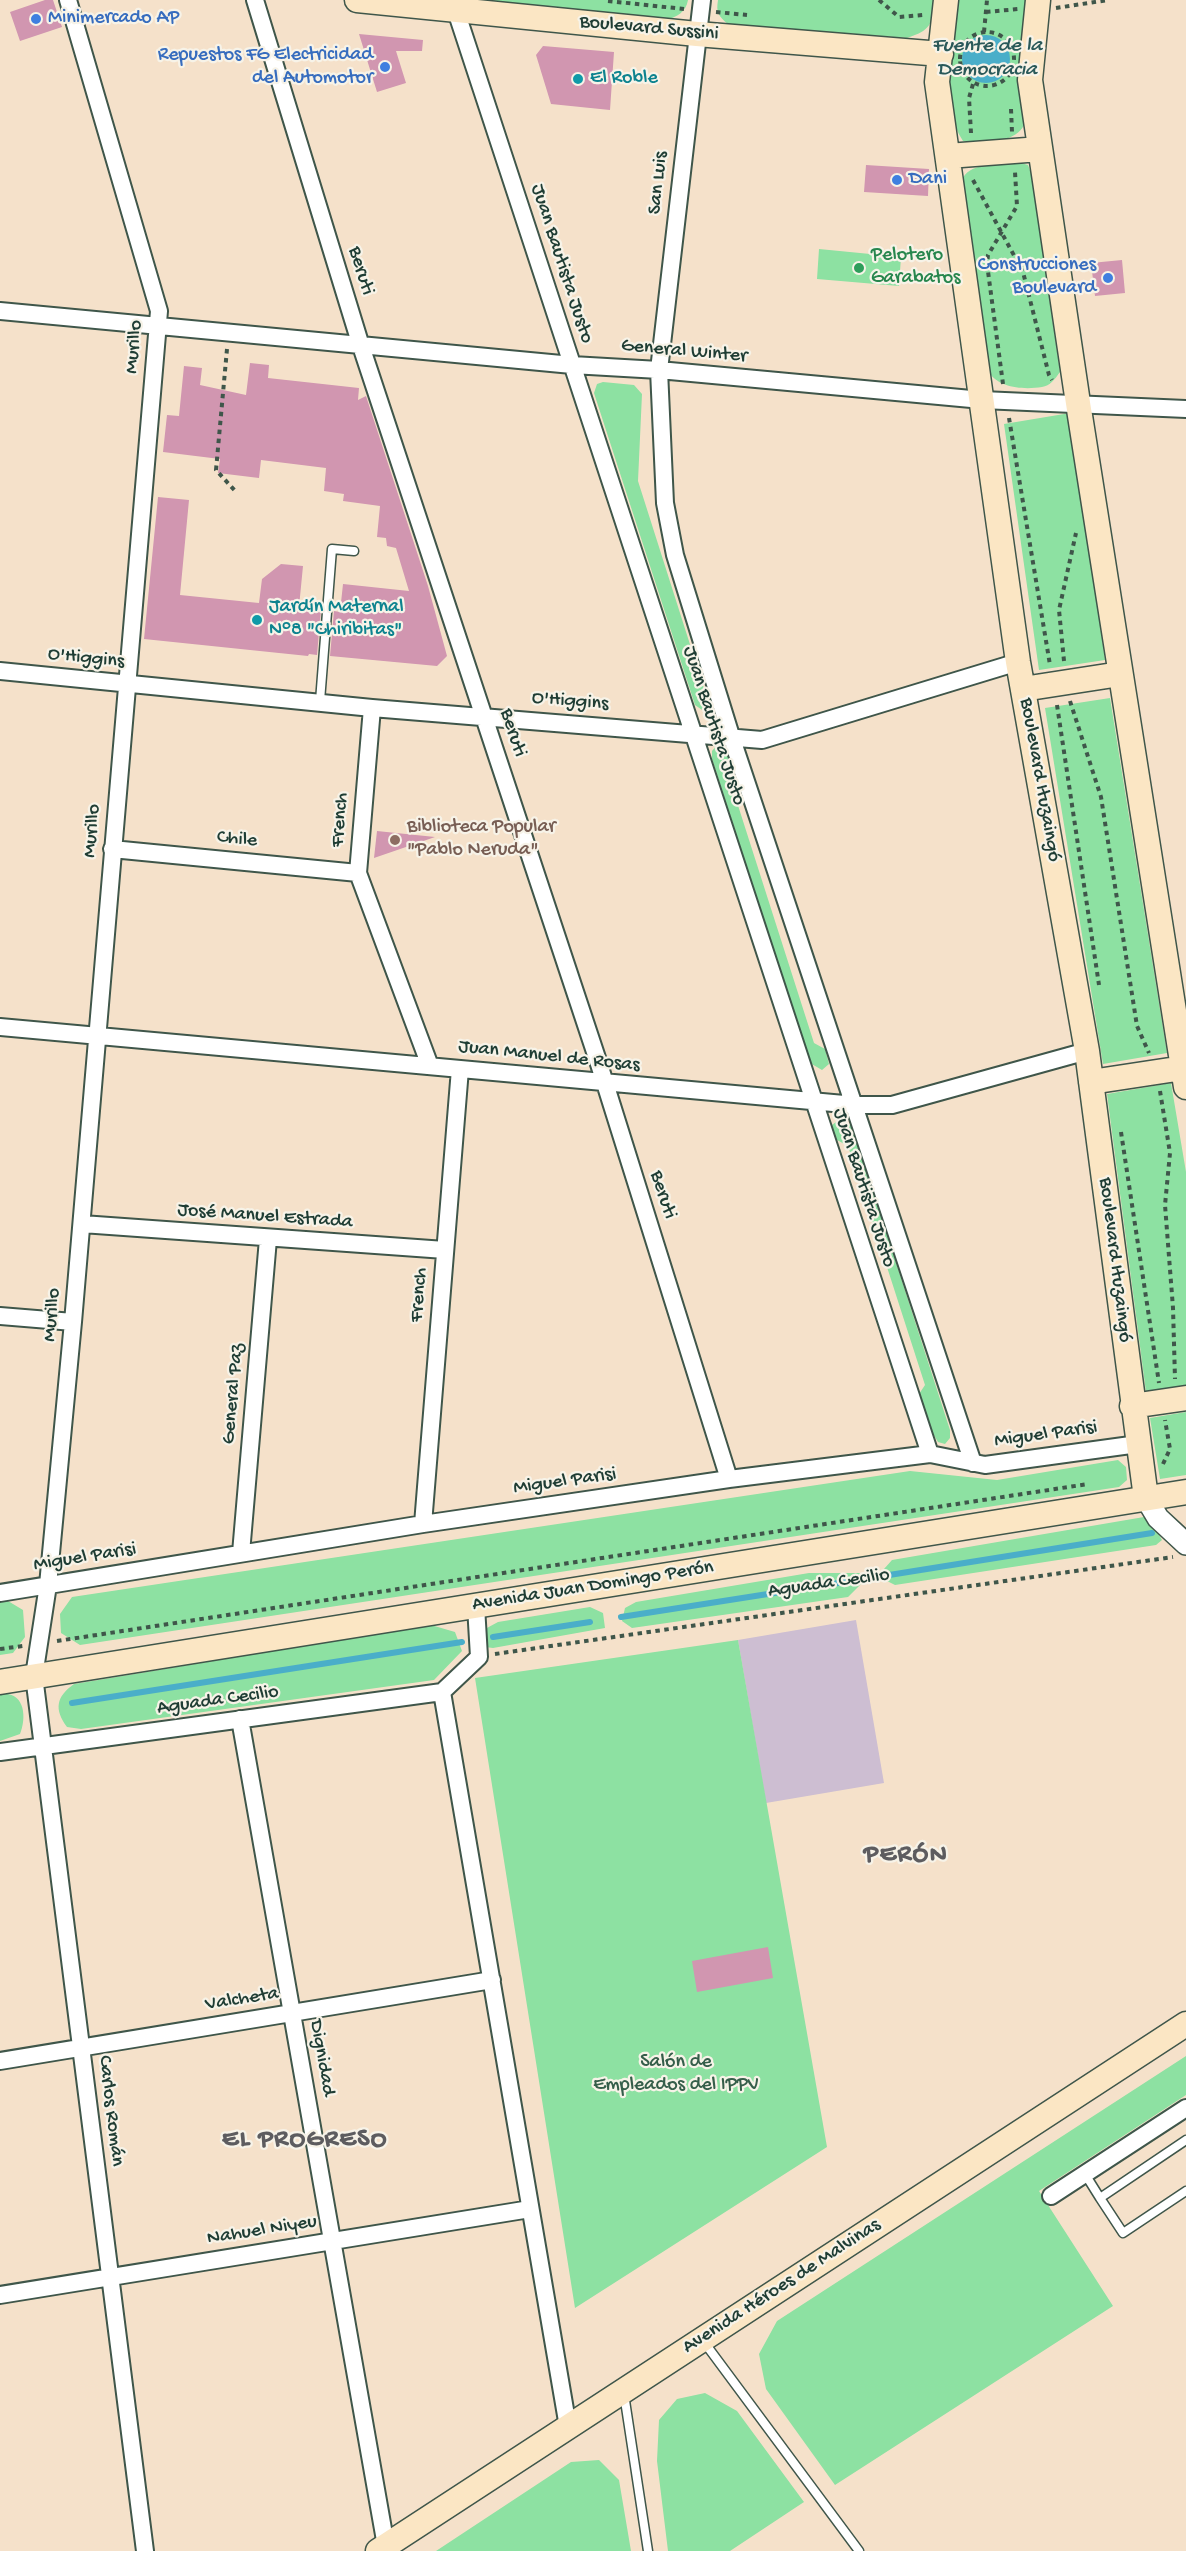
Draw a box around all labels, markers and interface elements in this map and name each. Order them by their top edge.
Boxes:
place label: Minimercado AP [48,7,179,31]
street label: Boulevard Sussini [578,11,720,47]
marker: Minimercado AP [29,12,43,26]
water label: Fuente de la Democracia [932,34,1042,84]
place label: Repuestos FG Electricidad del Automotor [158,44,373,91]
marker: Repuestos FG Electricidad del Automotor [378,60,392,74]
place label: El Roble [590,67,658,91]
marker: El Roble [571,72,585,86]
street label: San Luis [644,150,674,216]
place label: Dani [909,168,947,192]
marker: Dani [890,173,904,187]
street label: Juan Bautista Justo [524,181,598,347]
street label: Beruti [341,244,379,298]
place label: Pelotero Garabatos [871,244,960,291]
place label: Construcciones Boulevard [978,254,1096,301]
marker: Pelotero Garabatos [852,261,866,275]
marker: Construcciones Boulevard [1101,271,1115,285]
street label: Murillo [121,319,149,375]
street label: General Winter [620,335,748,369]
place label: Jardín Maternal N°8 "Chiribitas" [269,596,404,643]
marker: Jardín Maternal N°8 "Chiribitas" [250,613,264,627]
street label: O'Higgins [47,643,125,675]
street label: Juan Bautista Justo [676,643,750,809]
street label: O'Higgins [531,687,609,717]
street label: Boulevard Ituzaingó [1013,696,1065,864]
street label: Beruti [493,706,531,760]
street label: French [327,792,355,848]
street label: Murillo [79,803,107,859]
place label: Biblioteca Popular "Pablo Neruda" [407,816,556,863]
street label: Chile [216,826,258,854]
marker: Biblioteca Popular "Pablo Neruda" [388,833,402,847]
street label: Juan Manuel de Rosas [457,1036,641,1078]
street label: Juan Bautista Justo [826,1105,900,1271]
street label: Beruti [643,1168,681,1222]
street label: Boulevard Ituzaingó [1092,1176,1136,1344]
street label: José Manuel Estrada [177,1199,353,1235]
street label: French [406,1267,434,1323]
street label: Murillo [39,1287,67,1343]
street label: General Paz [218,1343,250,1445]
street label: Miguel Parisi [993,1416,1099,1454]
street label: Miguel Parisi [512,1463,618,1501]
street label: Miguel Parisi [32,1538,138,1578]
street label: Avenida Juan Domingo Perón [471,1556,715,1618]
street label: Aguada Cecilio [767,1564,891,1604]
street label: Aguada Cecilio [156,1681,280,1721]
district label: PERÓN [864,1840,948,1872]
street label: Valcheta [204,1982,280,2018]
street label: Dignidad [302,2018,340,2098]
park label: Salón de Empleados del IPPV [593,2051,759,2098]
street label: Carlos Román [91,2054,129,2168]
district label: EL PROGRESO [222,2125,388,2157]
street label: Nahuel Niyeu [205,2210,319,2252]
street label: Avenida Héroes de Malvinas [678,2214,886,2360]

